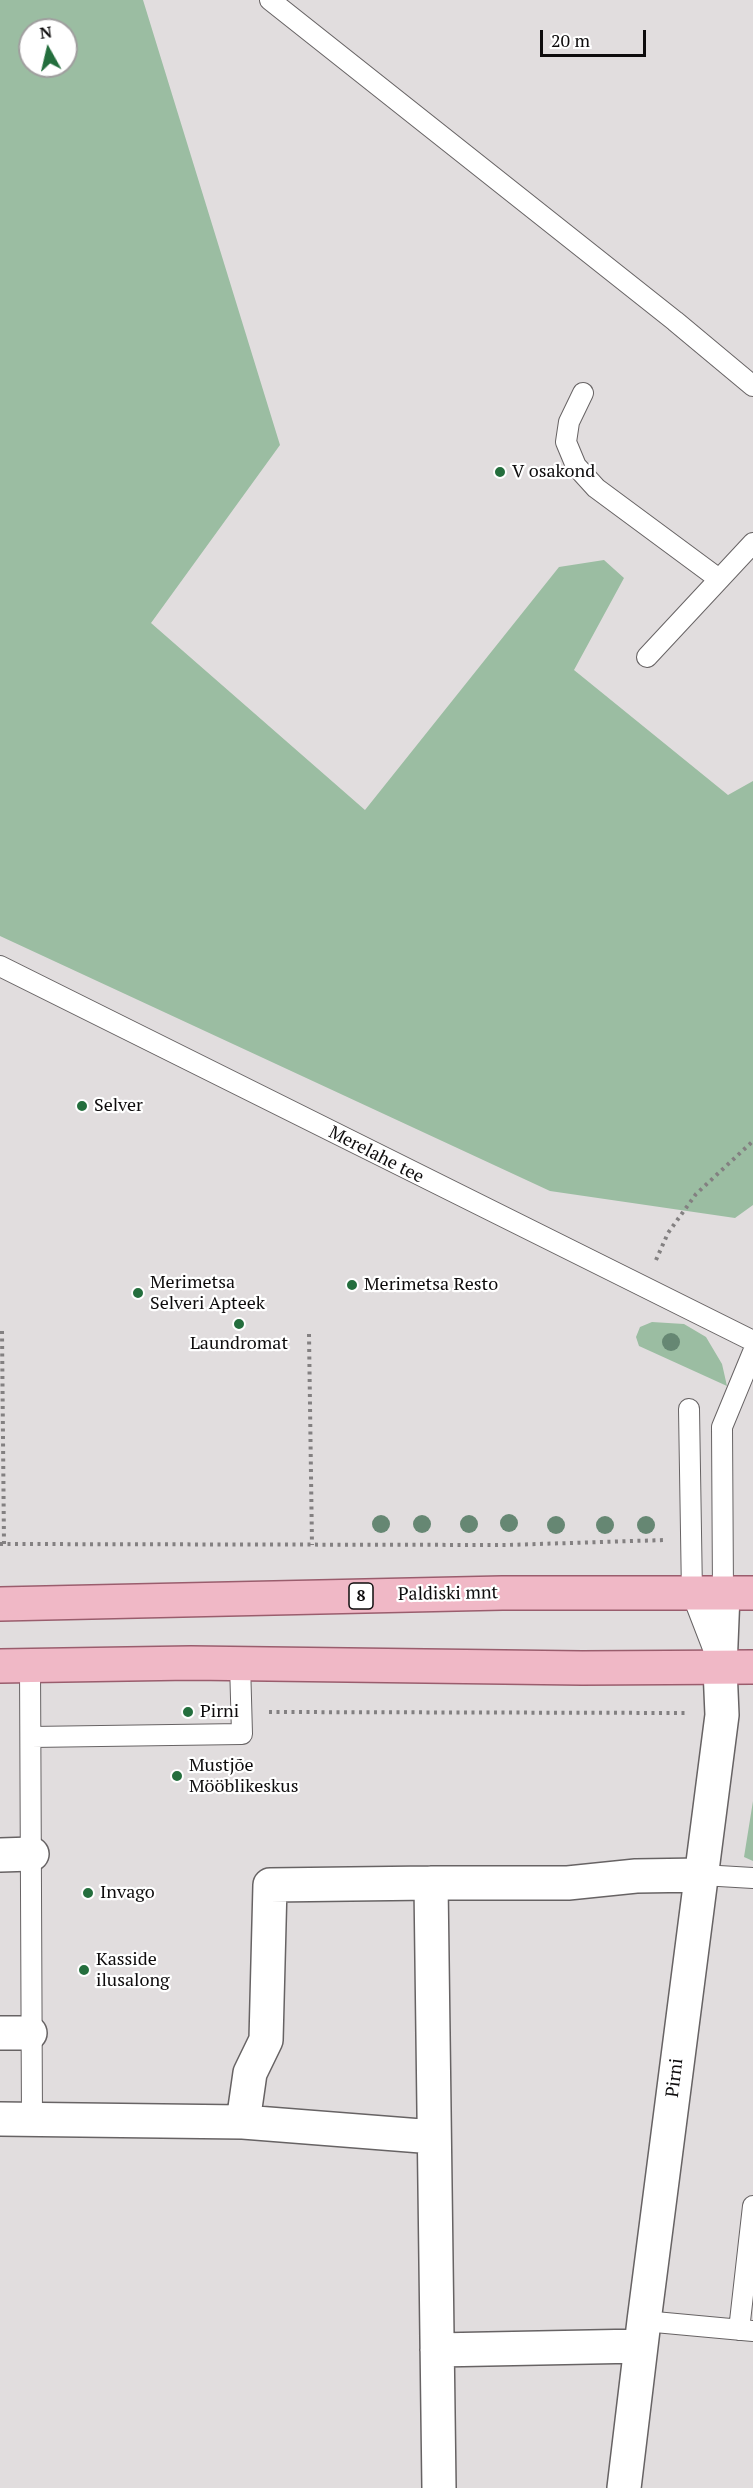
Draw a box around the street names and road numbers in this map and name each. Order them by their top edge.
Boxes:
street label: Merelahe tee [325,1122,427,1188]
street label: Paldiski mnt [398,1582,498,1606]
road number: 8 [349,1583,373,1609]
street label: Pirni [662,2057,688,2099]

